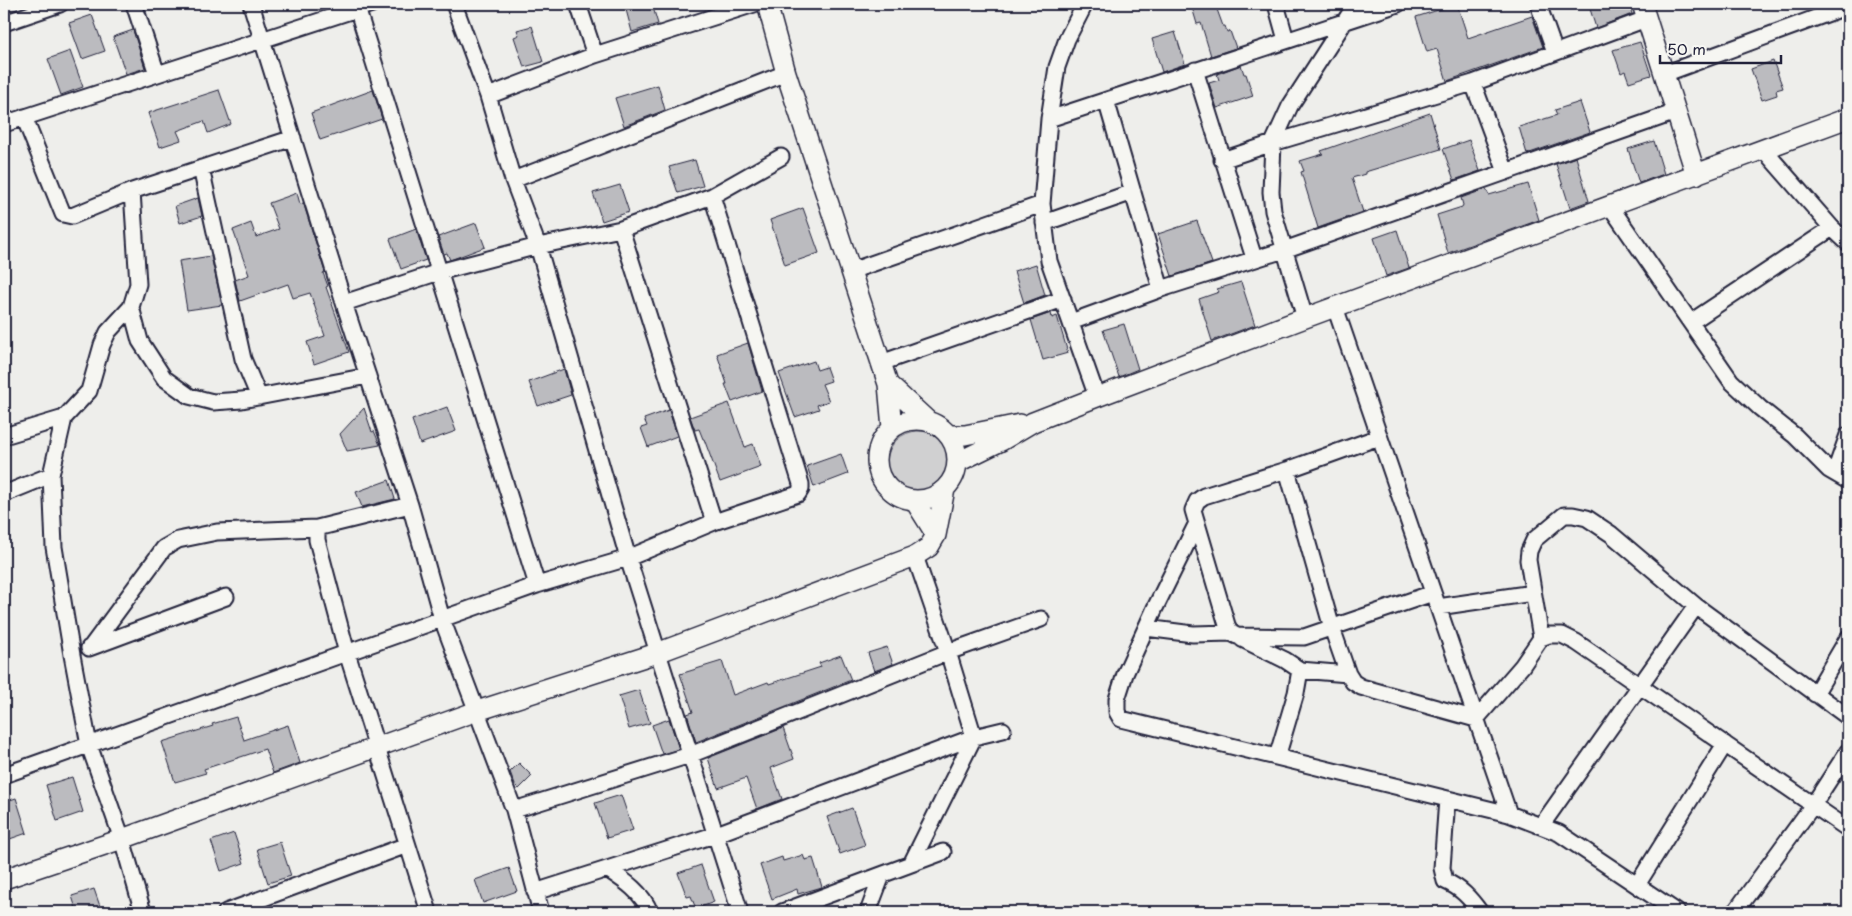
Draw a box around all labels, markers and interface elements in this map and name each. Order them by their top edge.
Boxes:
scale bar [1660,32,1781,64]
text: 50 m [1667,37,1706,60]

